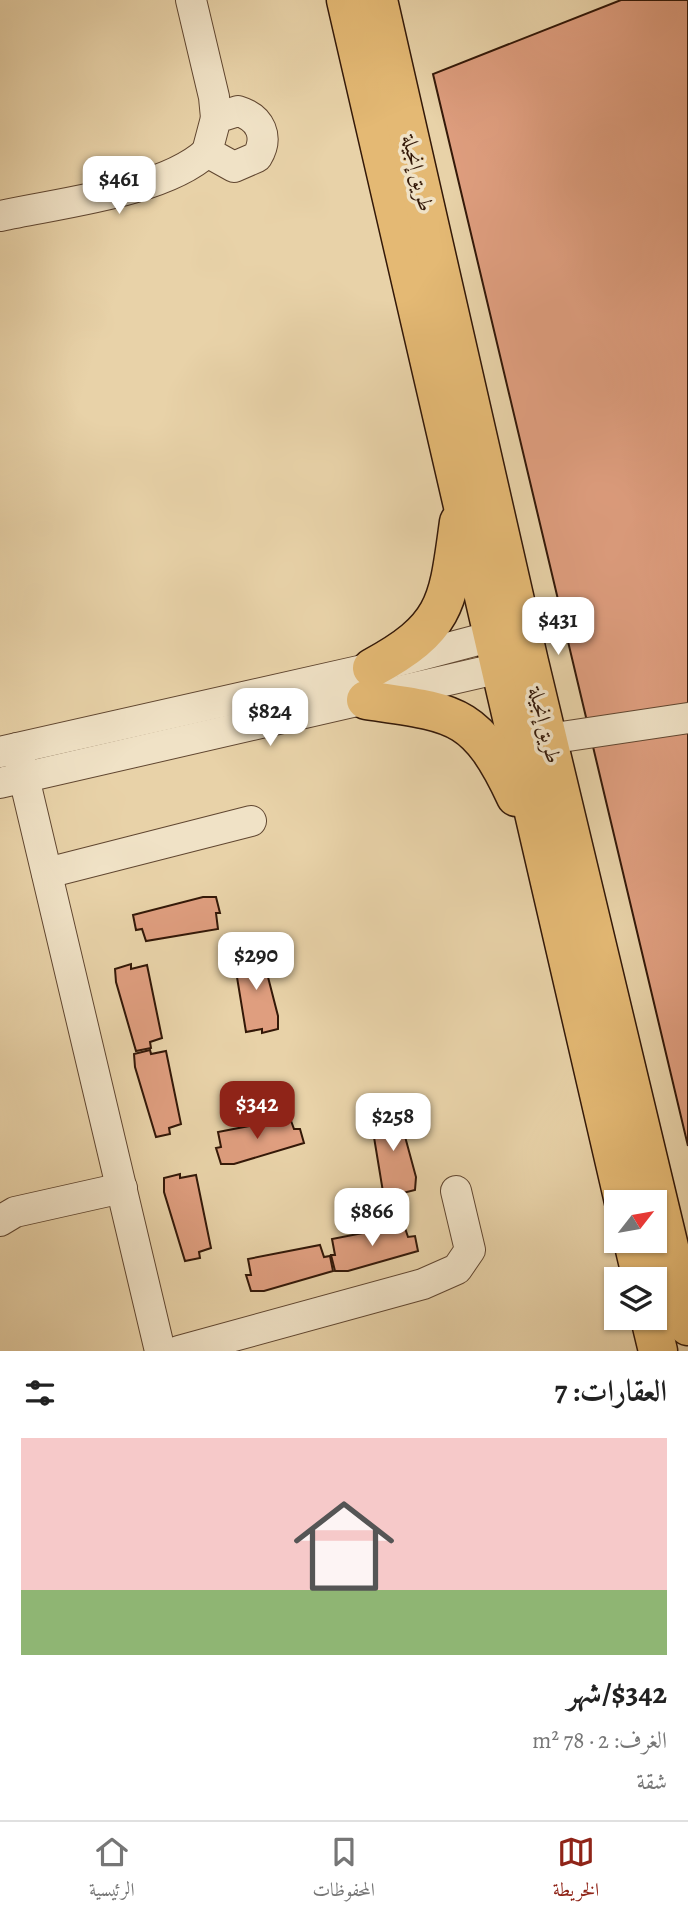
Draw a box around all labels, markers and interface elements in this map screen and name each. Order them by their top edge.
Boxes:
street label: طريق إنجيلة [395,131,440,214]
pin: $461 [78,156,160,216]
text: $461 [99,163,139,194]
pin: $431 [517,598,599,657]
text: $431 [538,604,578,635]
street label: طريق إنجيلة [522,683,568,766]
pin: $824 [229,688,311,748]
text: $824 [248,695,292,726]
pin: $290 [215,932,297,992]
text: $290 [234,939,278,970]
pin: $342 [216,1082,298,1141]
text: $342 [236,1088,278,1119]
pin: $258 [352,1094,434,1153]
text: $258 [372,1100,414,1131]
pin: $866 [331,1188,413,1248]
north arrow [604,1190,667,1253]
map controls [604,1190,667,1330]
text: $866 [350,1195,394,1226]
button: layers [604,1267,667,1330]
text: العقارات: 7 [555,1371,667,1411]
icon: filters [21,1374,59,1412]
icon: home [281,1483,407,1609]
text: $342/شهر [567,1673,667,1713]
text: الغرف: 2 · 78 m² [532,1725,667,1756]
text: شقة [637,1766,667,1797]
tab: الرئيسية [89,1833,135,1908]
tab: المحفوظات [312,1833,375,1908]
tab: الخريطة [553,1833,599,1908]

